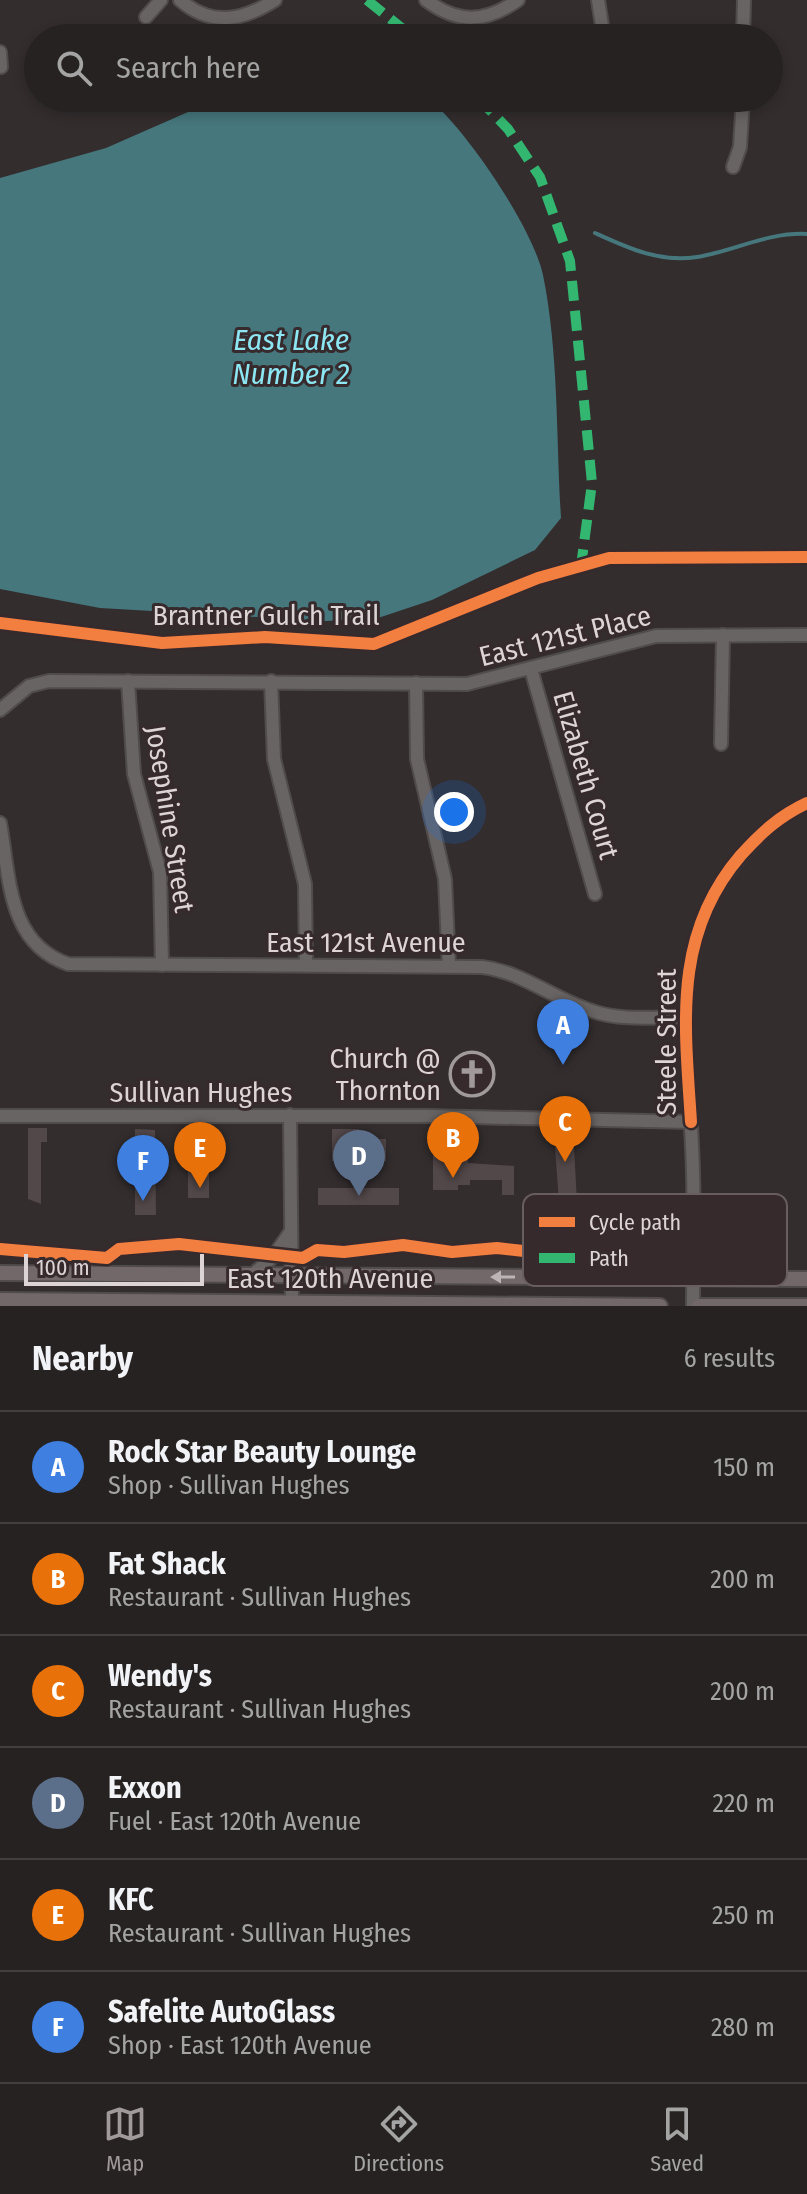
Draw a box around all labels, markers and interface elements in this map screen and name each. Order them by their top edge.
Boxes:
search box [24,24,783,112]
icon: search [52,46,96,90]
text: Search here [116,50,261,86]
water label: East Lake Number 2 [232,322,350,392]
street label: Brantner Gulch Trail [152,599,380,632]
street label: East 121st Place [476,599,654,673]
street label: Elizabeth Court [546,687,626,864]
street label: Josephine Street [139,723,201,916]
your location [434,792,474,832]
street label: East 121st Avenue [266,926,466,959]
street label: Steele Street [650,968,683,1115]
pin: A [537,999,589,1065]
place label: Church @ Thornton [329,1042,441,1107]
church icon: Church @ Thornton [448,1050,496,1098]
street label: Sullivan Hughes [110,1076,292,1109]
pin: C [539,1096,591,1162]
pin: B [427,1112,479,1178]
pin: E [174,1122,226,1188]
pin: D [333,1130,385,1196]
pin: F [117,1135,169,1201]
legend [523,1194,787,1286]
text: Cycle path [589,1209,681,1236]
text: Path [589,1245,629,1272]
scale bar [24,1250,204,1286]
text: 100 m [36,1254,90,1281]
street label: East 120th Avenue [227,1262,433,1295]
one-way arrow [490,1271,515,1284]
text: Nearby [32,1338,133,1379]
text: 6 results [684,1343,775,1374]
text: Rock Star Beauty Lounge [108,1434,416,1470]
text: A [51,1452,65,1483]
text: 150 m [713,1452,775,1483]
text: Shop · Sullivan Hughes [108,1470,350,1501]
text: Fat Shack [108,1546,226,1582]
text: B [51,1564,65,1595]
text: 200 m [710,1564,775,1595]
text: Restaurant · Sullivan Hughes [108,1582,411,1613]
text: Wendy's [108,1658,212,1694]
text: C [51,1676,65,1707]
text: 200 m [710,1676,775,1707]
text: Restaurant · Sullivan Hughes [108,1694,411,1725]
text: Exxon [108,1770,182,1806]
text: D [50,1788,66,1819]
text: 220 m [712,1788,775,1819]
text: Fuel · East 120th Avenue [108,1806,361,1837]
text: KFC [108,1882,154,1918]
text: E [52,1900,64,1931]
text: 250 m [712,1900,775,1931]
text: Restaurant · Sullivan Hughes [108,1918,411,1949]
text: Safelite AutoGlass [108,1994,335,2030]
text: F [52,2012,64,2043]
text: 280 m [711,2012,775,2043]
text: Shop · East 120th Avenue [108,2030,372,2061]
tab: Map [103,2102,147,2177]
tab: Directions [353,2102,444,2177]
tab: Saved [650,2102,704,2177]

